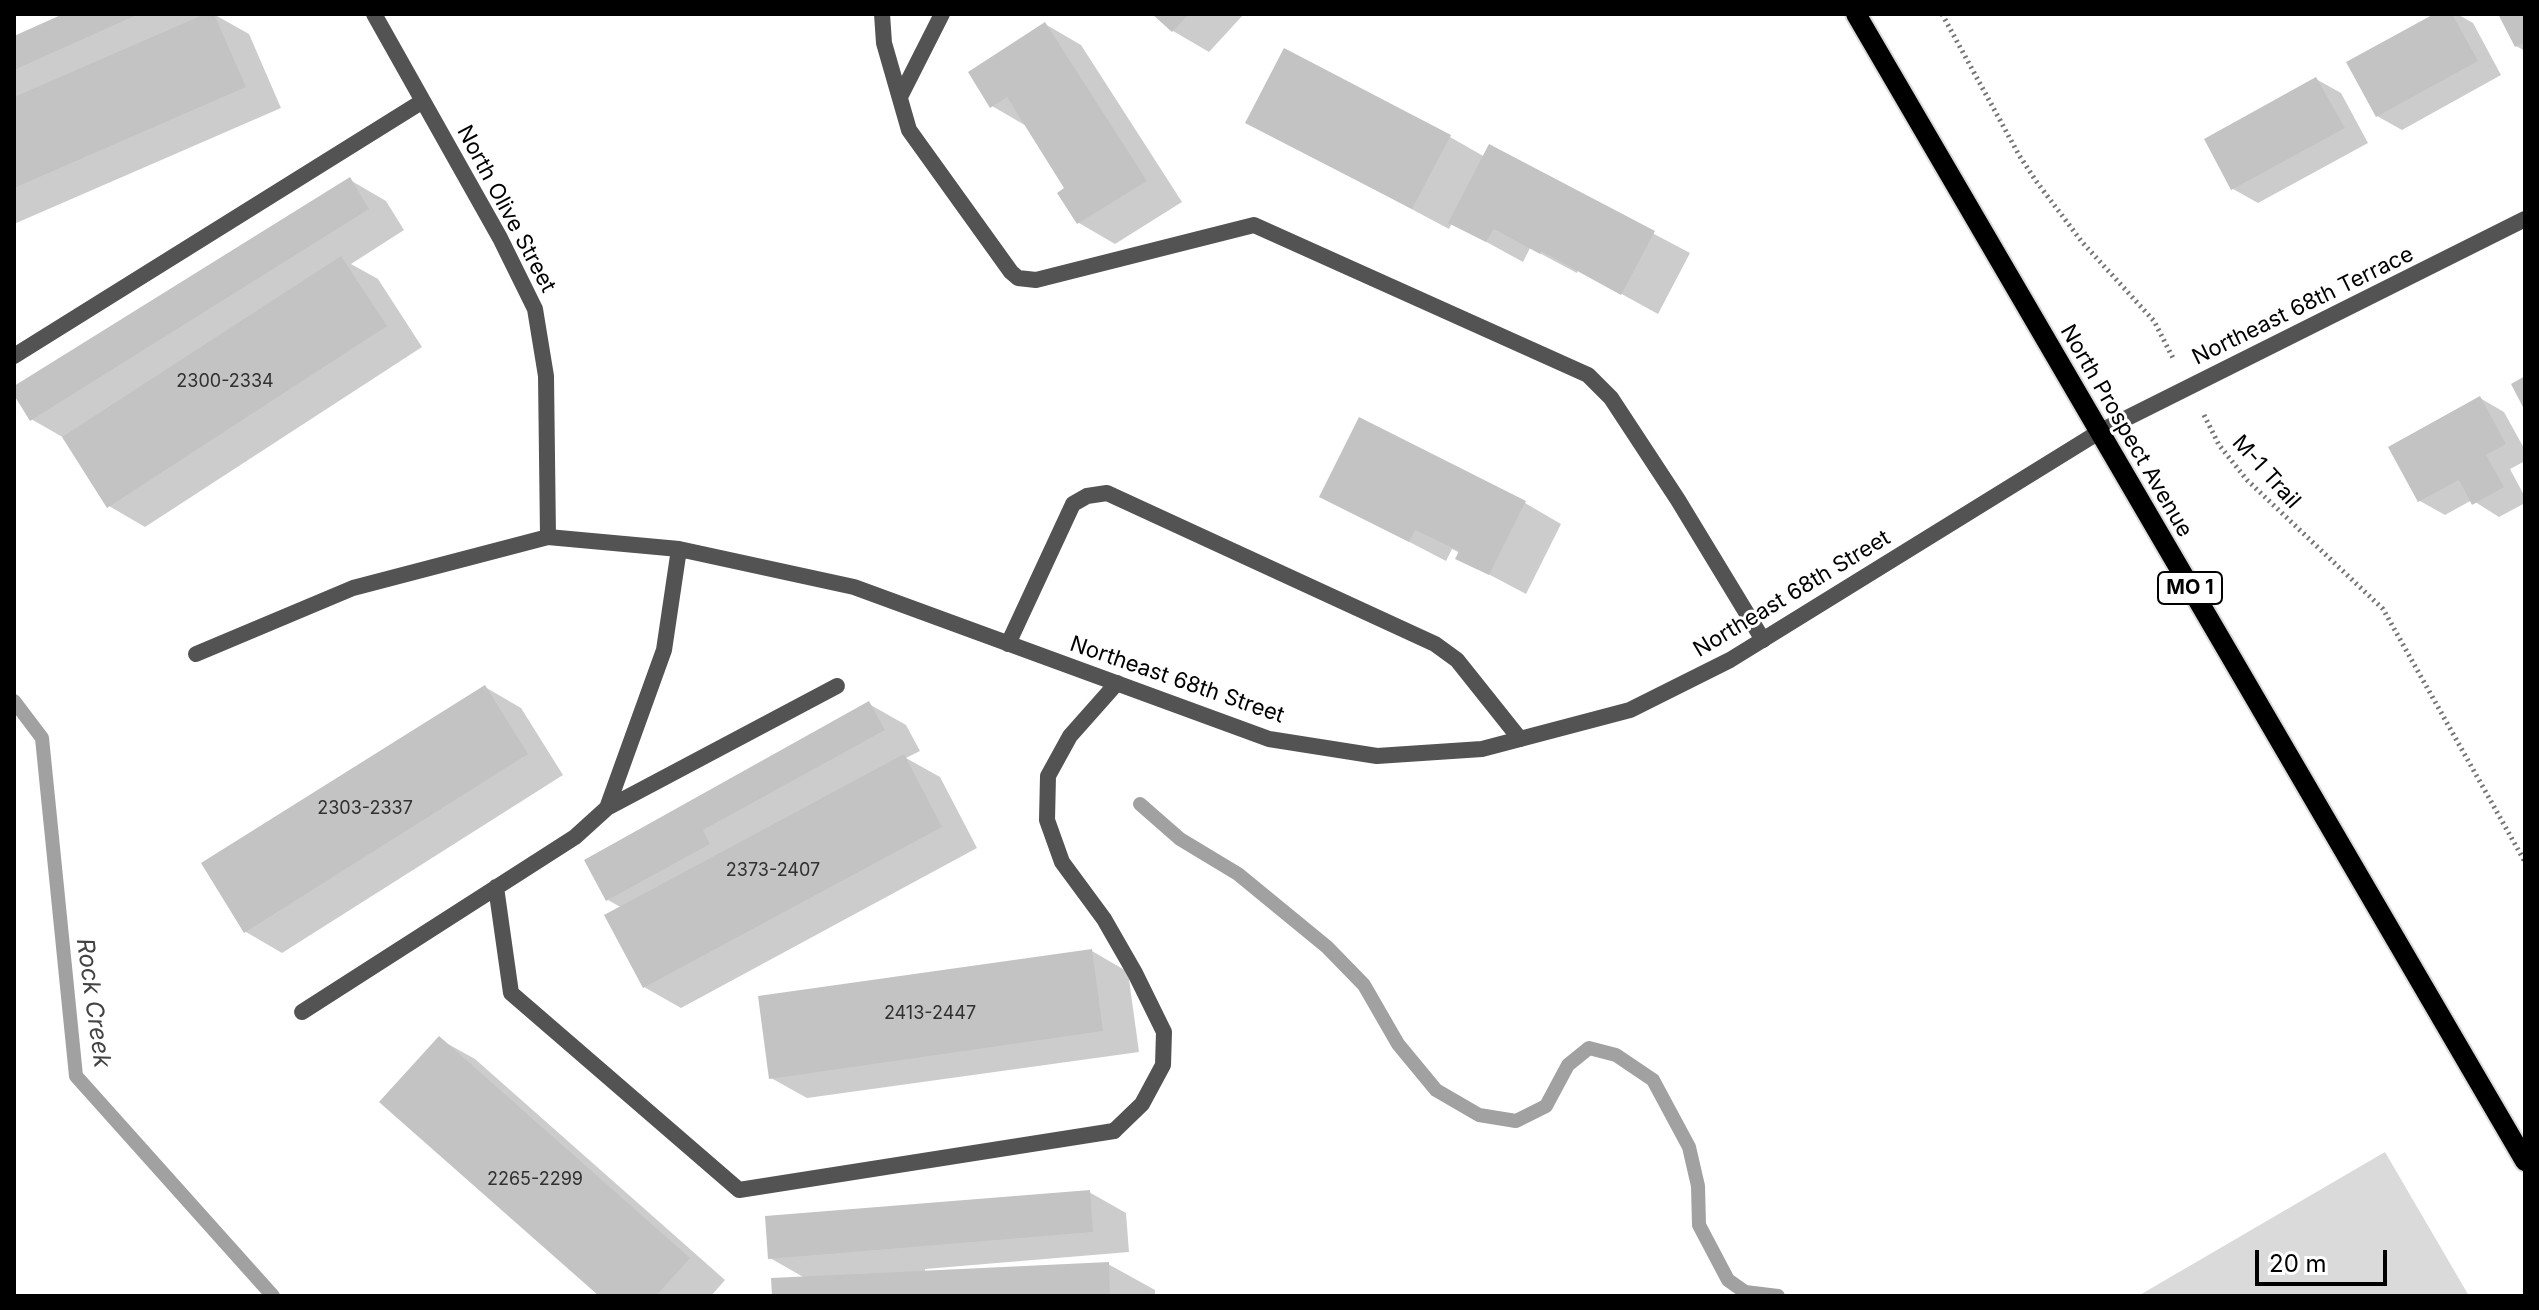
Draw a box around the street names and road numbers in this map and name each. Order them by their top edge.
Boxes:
street label: North Olive Street [451,121,561,297]
street label: Northeast 68th Terrace [2188,241,2418,371]
street label: North Prospect Avenue [2054,320,2198,542]
street label: M-1 Trail [2226,430,2306,514]
street label: Northeast 68th Street [1689,525,1895,663]
road number: MO 1 [2158,572,2222,604]
street label: Northeast 68th Street [1066,631,1288,729]

